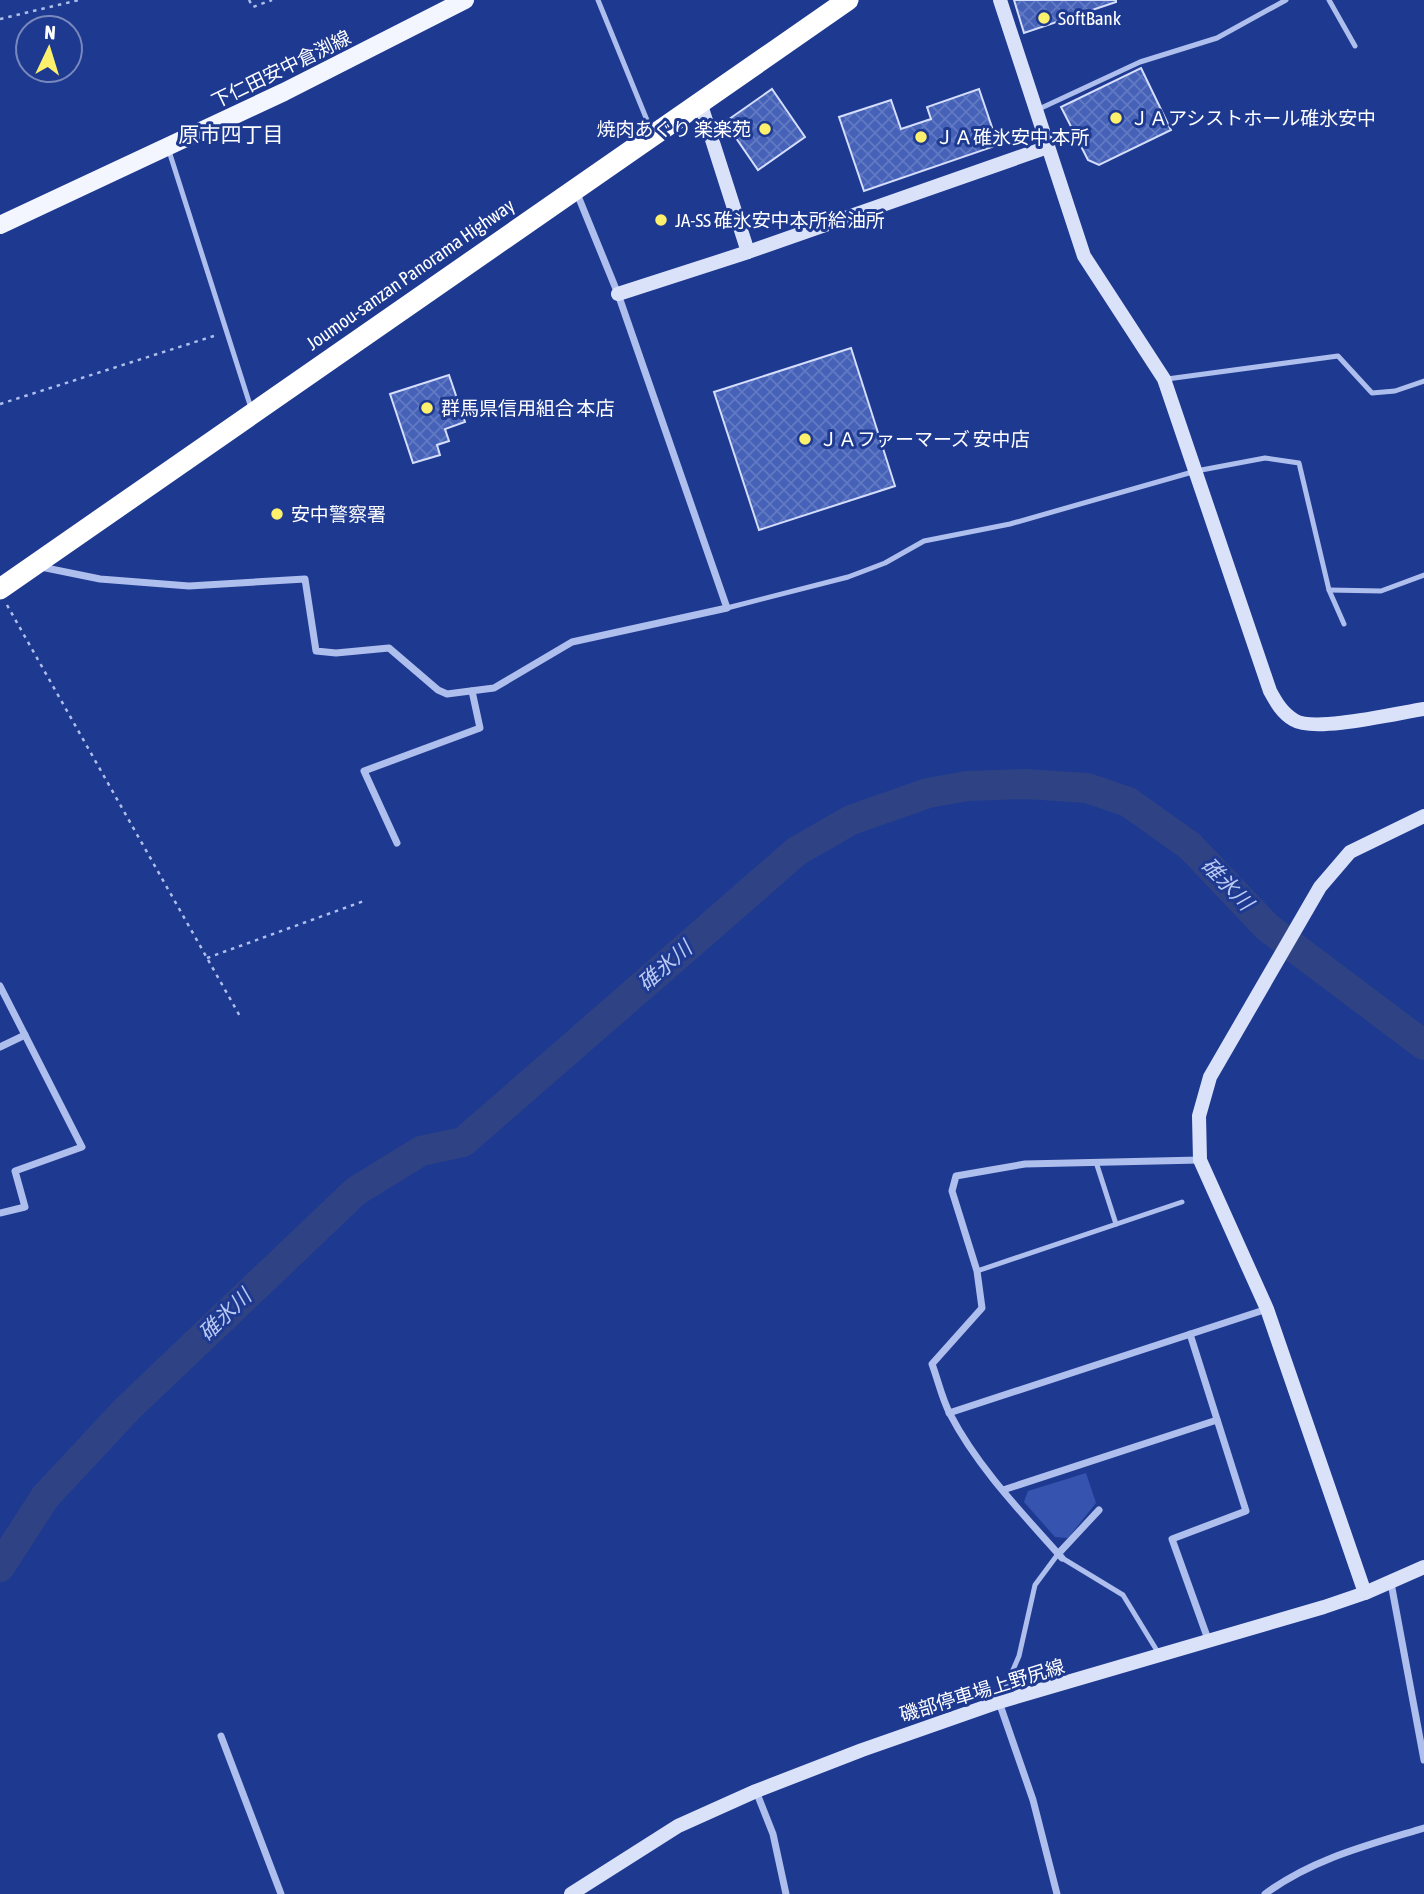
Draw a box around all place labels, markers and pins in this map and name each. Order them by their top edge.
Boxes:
place label: SoftBank [1058,7,1122,29]
marker: SoftBank [1036,10,1052,26]
place label: ＪＡアシストホール碓氷安中 [1130,107,1376,129]
marker: ＪＡアシストホール碓氷安中 [1108,110,1124,126]
place label: 焼肉あぐり 楽楽苑 [596,118,751,140]
marker: 焼肉あぐり 楽楽苑 [757,121,773,137]
place label: ＪＡ碓氷安中 本所 [935,126,1090,148]
marker: ＪＡ碓氷安中 本所 [913,129,929,145]
place label: JA-SS 碓氷安中本所給油所 [675,209,885,231]
marker: JA-SS 碓氷安中本所給油所 [653,212,669,228]
place label: 群馬県信用組合 本店 [441,397,615,419]
marker: 群馬県信用組合 本店 [419,400,435,416]
place label: ＪＡファーマーズ 安中店 [819,428,1030,450]
marker: ＪＡファーマーズ 安中店 [797,431,813,447]
place label: 安中警察署 [291,503,386,525]
marker: 安中警察署 [269,506,285,522]

